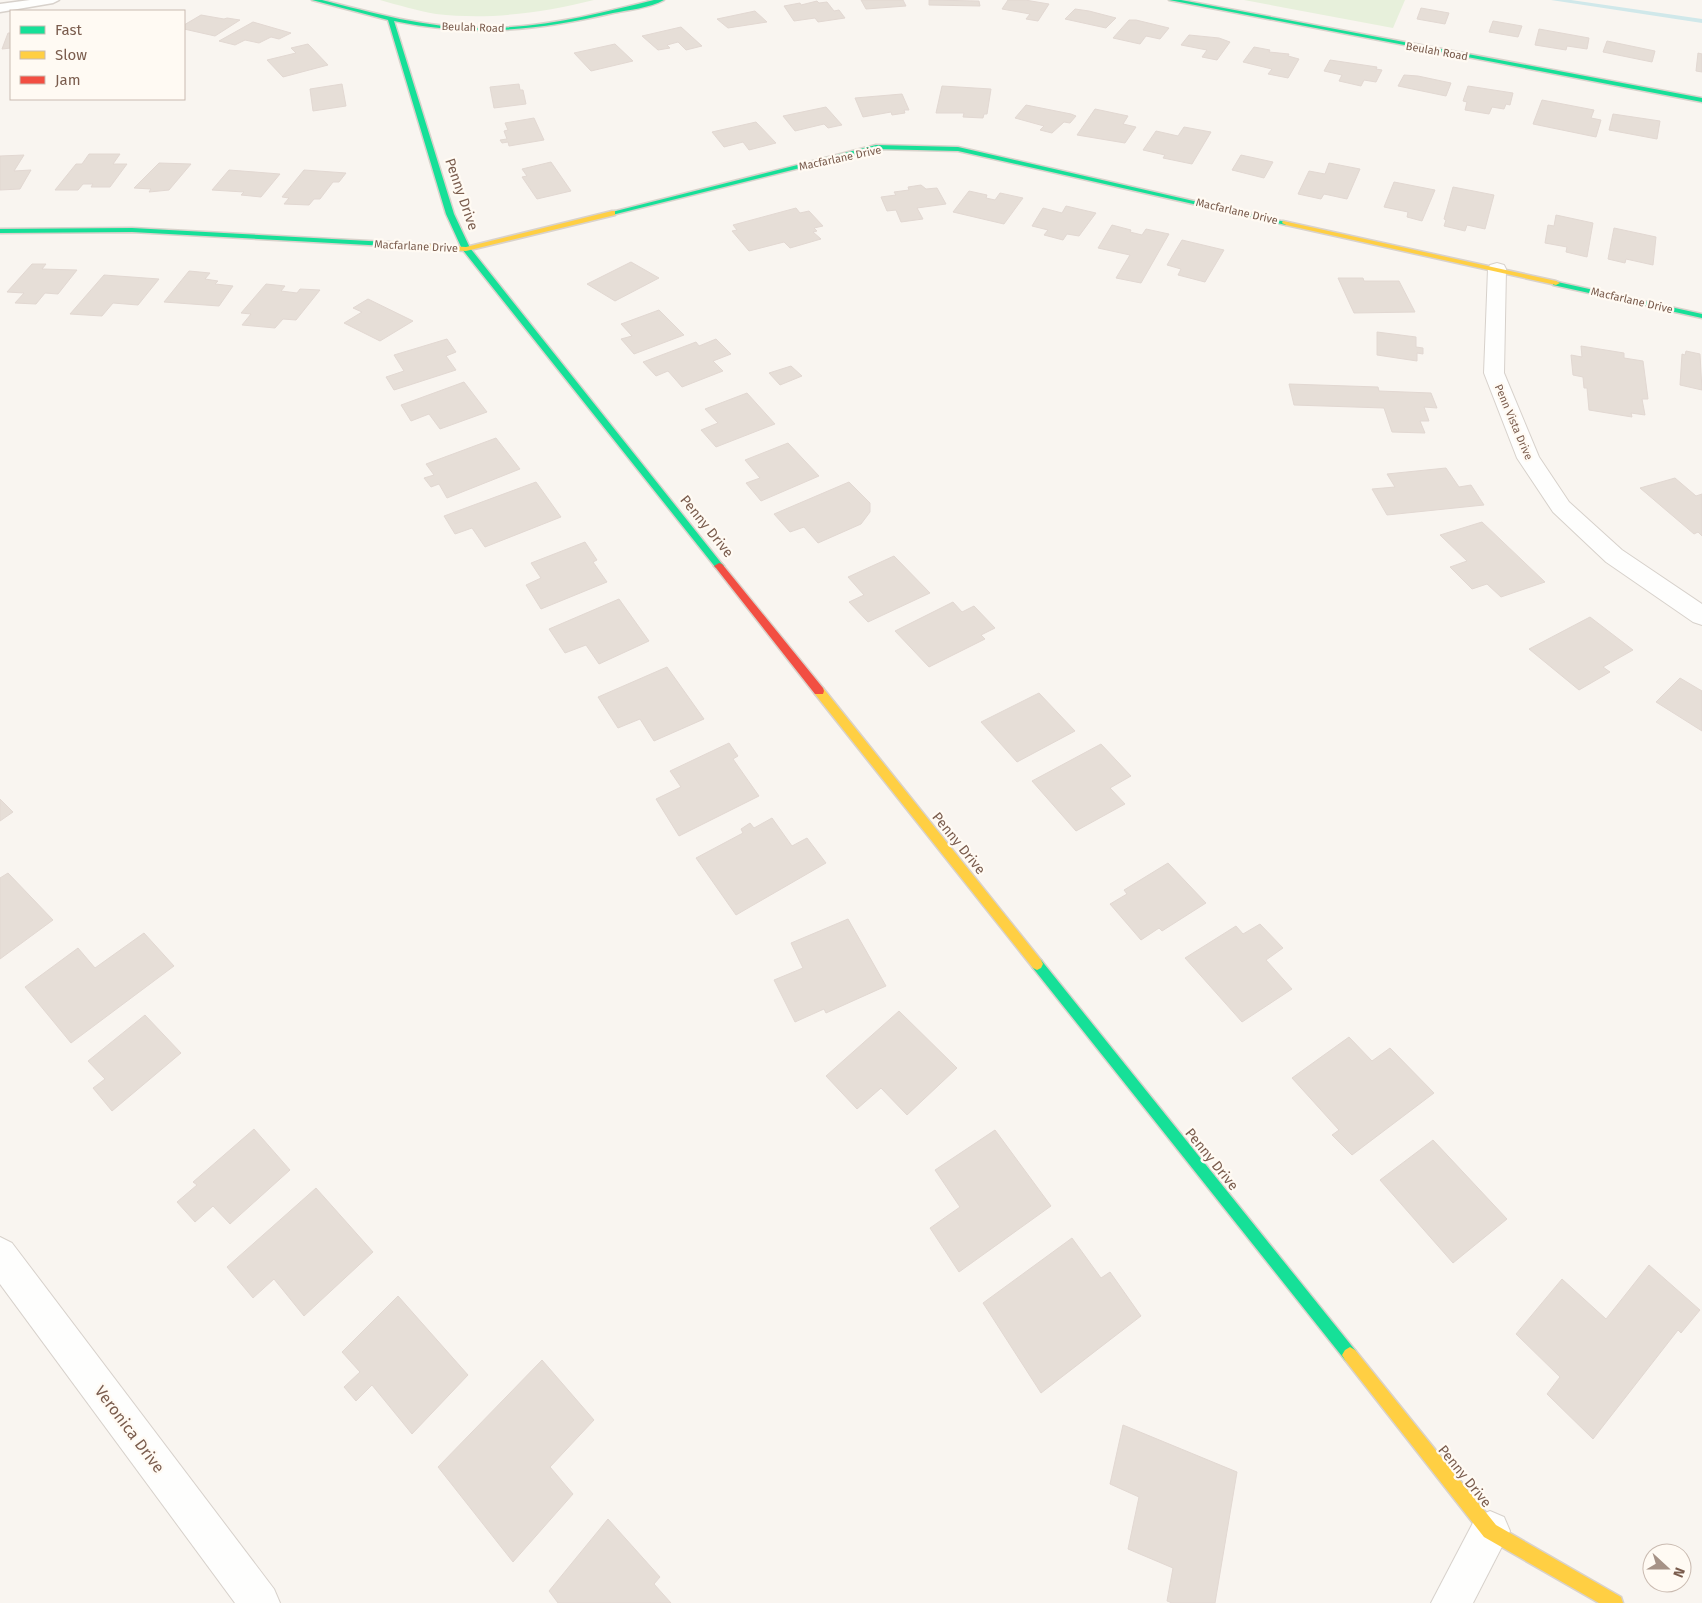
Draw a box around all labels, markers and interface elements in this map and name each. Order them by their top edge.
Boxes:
legend [10,10,185,100]
street label: Beulah Road [441,20,505,35]
text: Fast [55,21,82,39]
street label: Beulah Road [1405,40,1469,63]
text: Slow [55,46,87,64]
text: Jam [55,71,81,89]
street label: Macfarlane Drive [798,143,882,174]
street label: Penny Drive [441,156,482,232]
street label: Macfarlane Drive [1195,196,1279,227]
street label: Macfarlane Drive [374,238,458,255]
street label: Macfarlane Drive [1590,285,1674,316]
street label: Penn Vista Drive [1492,382,1535,462]
street label: Penny Drive [676,492,737,561]
street label: Penny Drive [928,809,989,878]
street label: Penny Drive [1181,1125,1242,1194]
street label: Veronica Drive [91,1382,169,1477]
street label: Penny Drive [1434,1442,1495,1511]
north arrow [1642,1543,1692,1593]
text: N [1669,1565,1688,1580]

